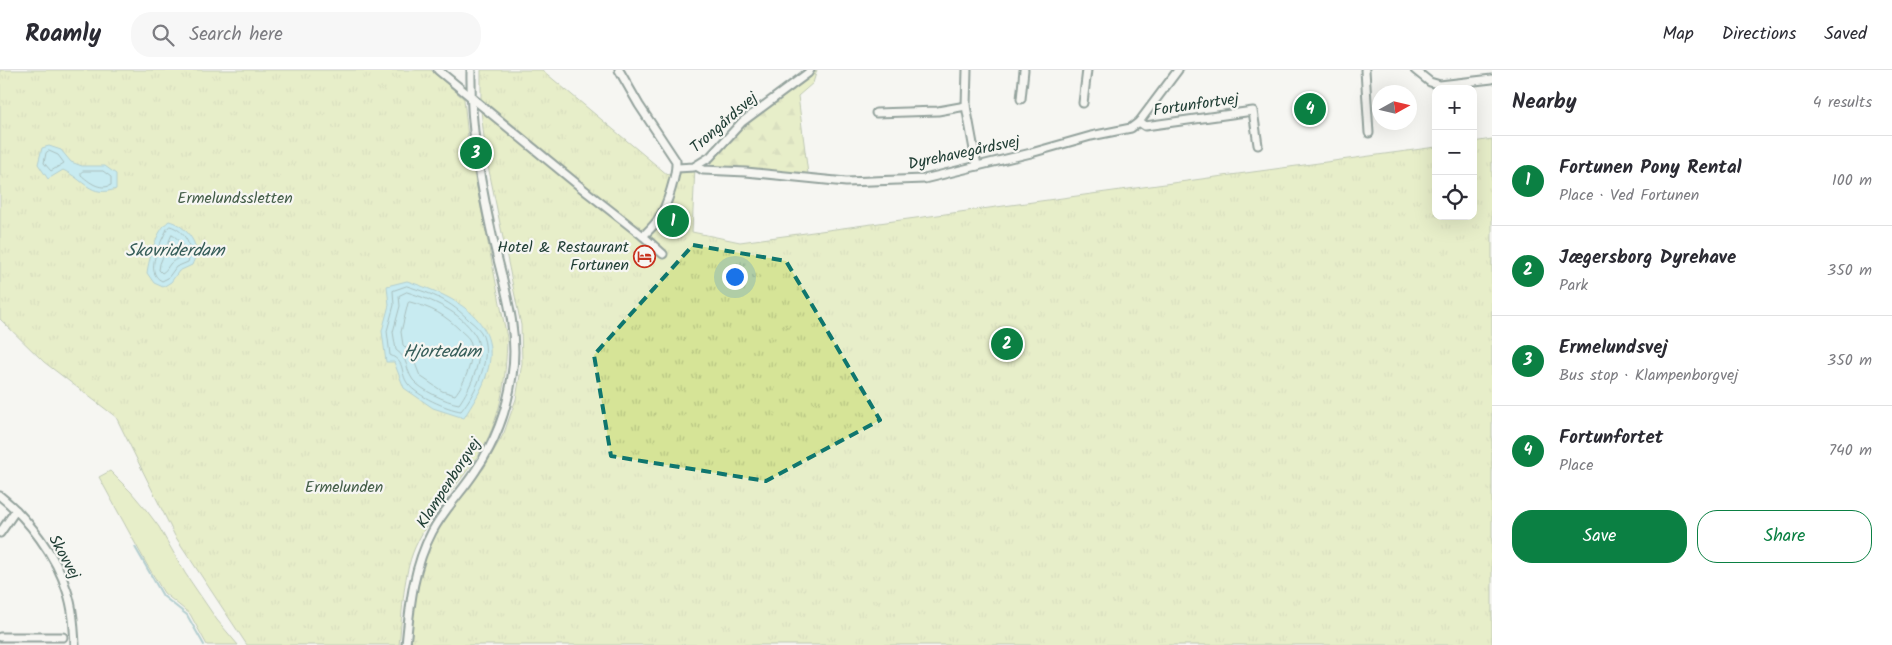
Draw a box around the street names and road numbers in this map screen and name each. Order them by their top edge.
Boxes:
street label: Trongårdsvej [685,86,764,160]
street label: Fortunfortvej [1152,87,1241,123]
street label: Dyrehavegårdsvej [906,129,1023,177]
street label: Klampenborgvej [410,432,488,533]
street label: Skovvej [41,530,87,585]

